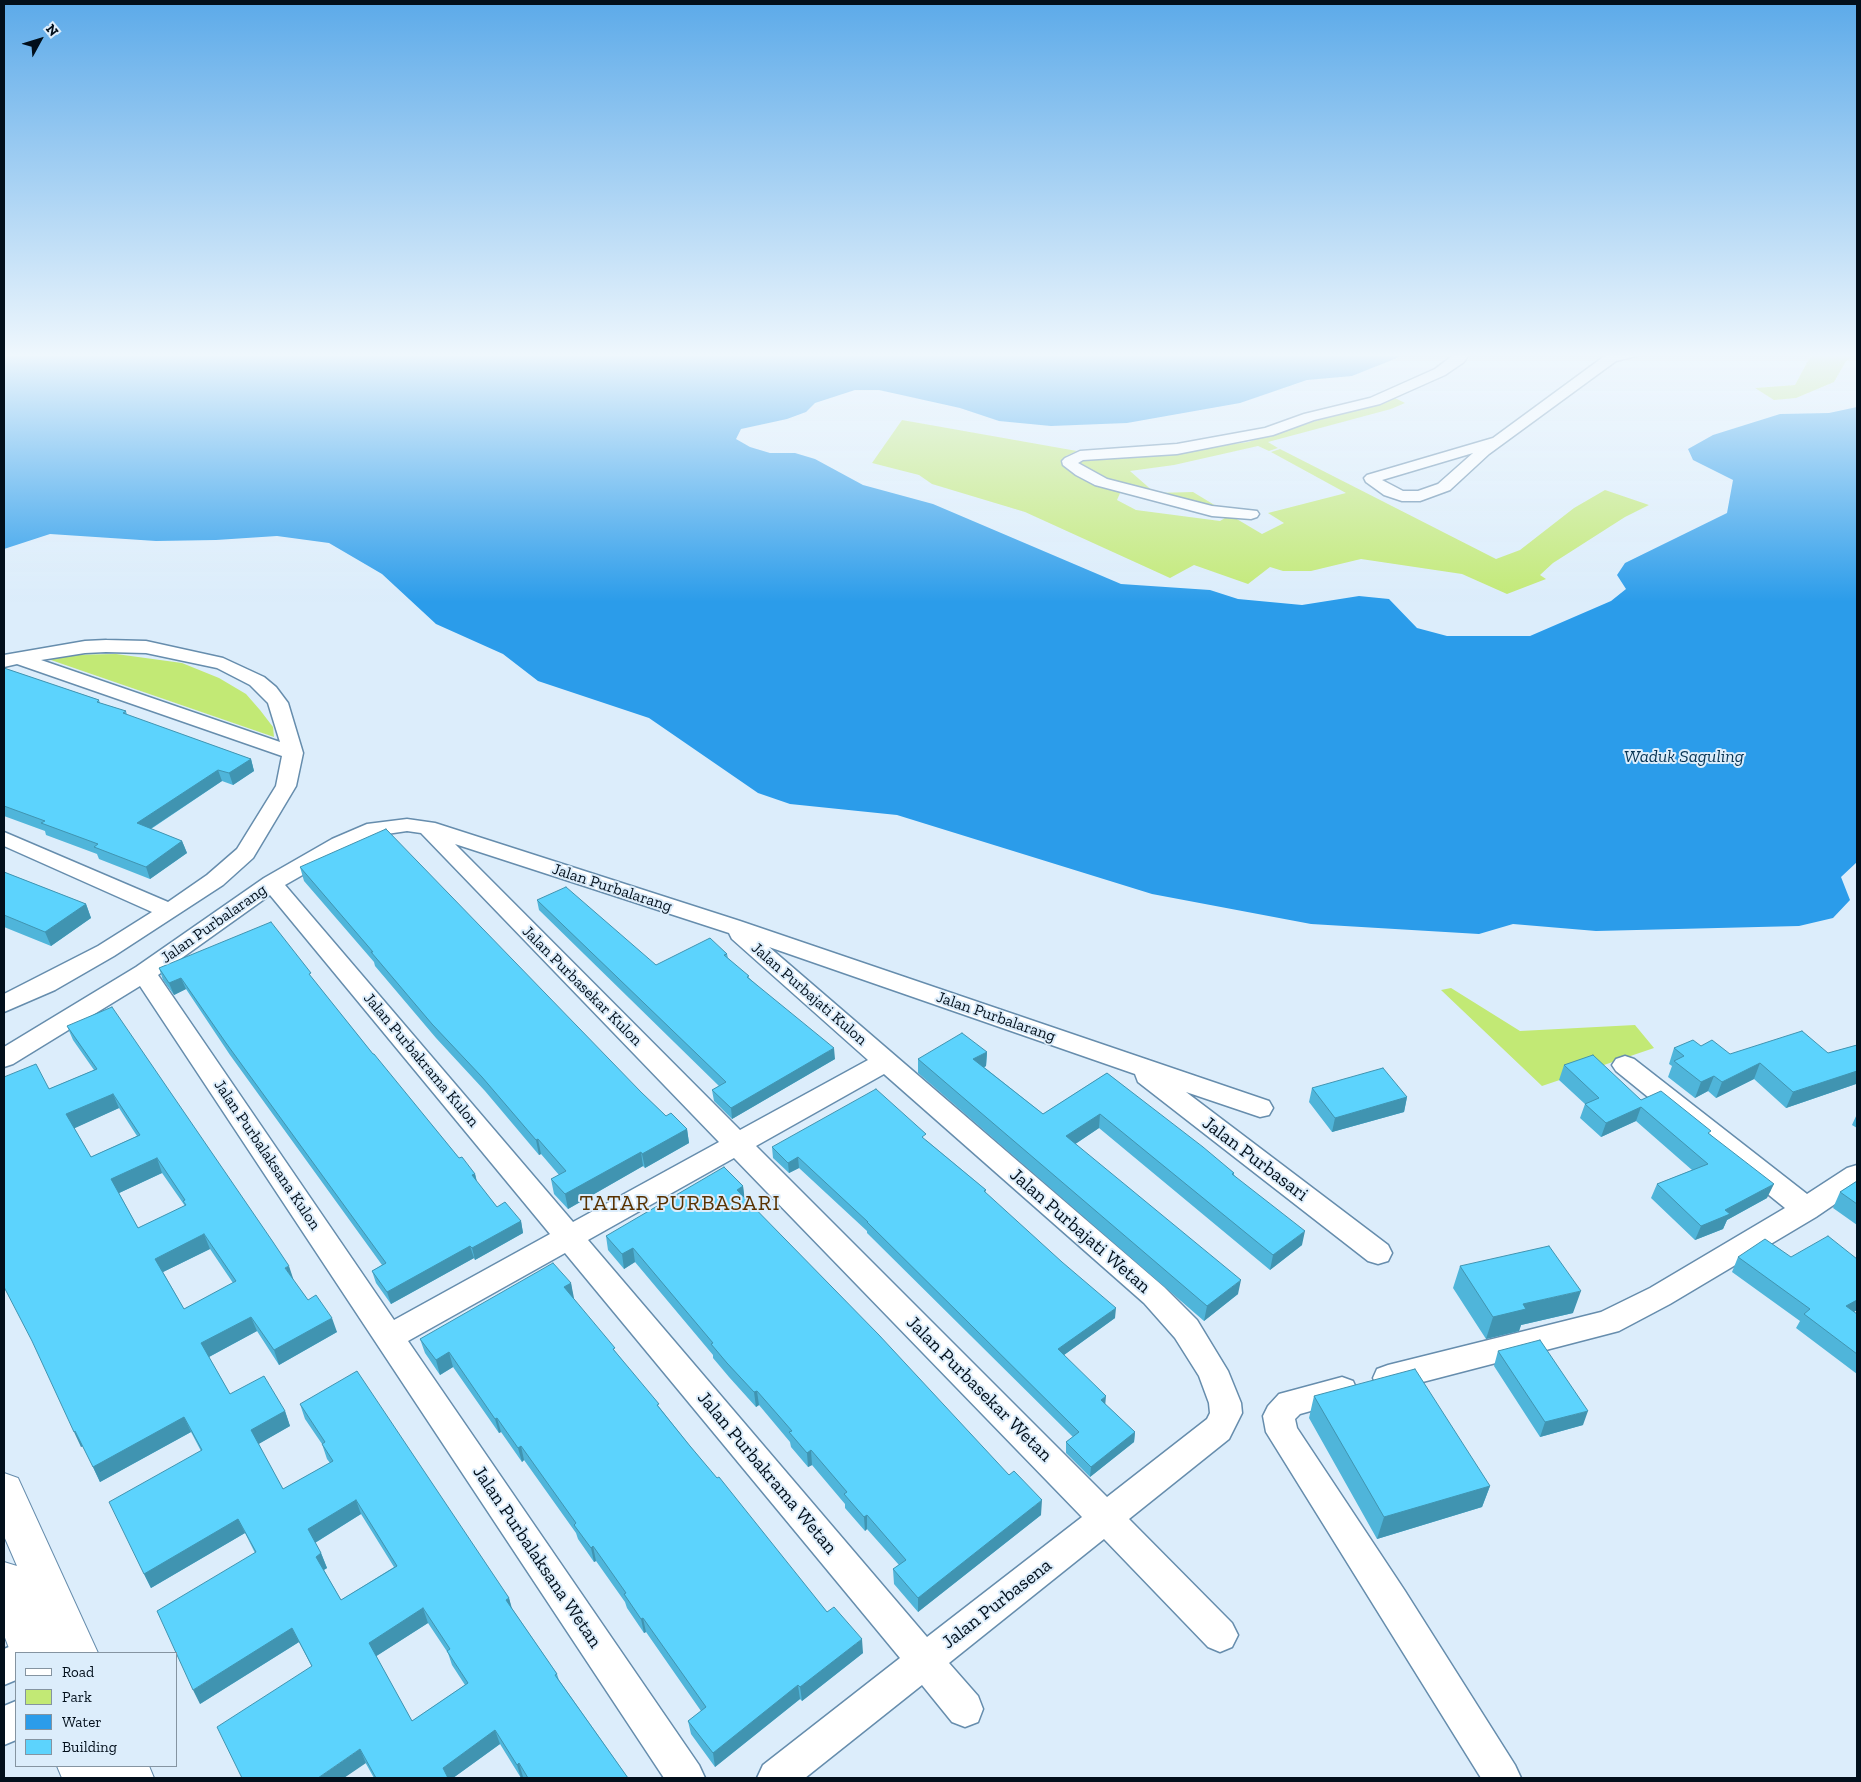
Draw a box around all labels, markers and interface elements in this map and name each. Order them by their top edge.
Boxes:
north arrow [15,15,65,65]
text: N [42,21,62,40]
water label: Waduk Saguling [1624,746,1744,768]
street label: Jalan Purbalarang [550,860,674,916]
street label: Jalan Purbalarang [157,880,271,968]
street label: Jalan Purbasekar Kulon [518,922,646,1050]
street label: Jalan Purbajati Kulon [747,939,871,1049]
street label: Jalan Purbalarang [934,988,1058,1046]
street label: Jalan Purbakrama Kulon [359,989,483,1131]
street label: Jalan Purbalaksana Kulon [210,1076,324,1234]
street label: Jalan Purbasari [1198,1112,1312,1206]
street label: Jalan Purbajati Wetan [1005,1164,1155,1298]
district label: TATAR PURBASARI [578,1191,782,1217]
street label: Jalan Purbasekar Wetan [901,1311,1057,1467]
street label: Jalan Purbakrama Wetan [692,1387,842,1559]
street label: Jalan Purbalaksana Wetan [468,1462,606,1652]
street label: Jalan Purbasena [938,1554,1056,1654]
legend [15,1652,178,1767]
text: Road [62,1663,94,1681]
text: Park [62,1688,92,1706]
text: Water [62,1713,102,1731]
text: Building [62,1738,117,1756]

